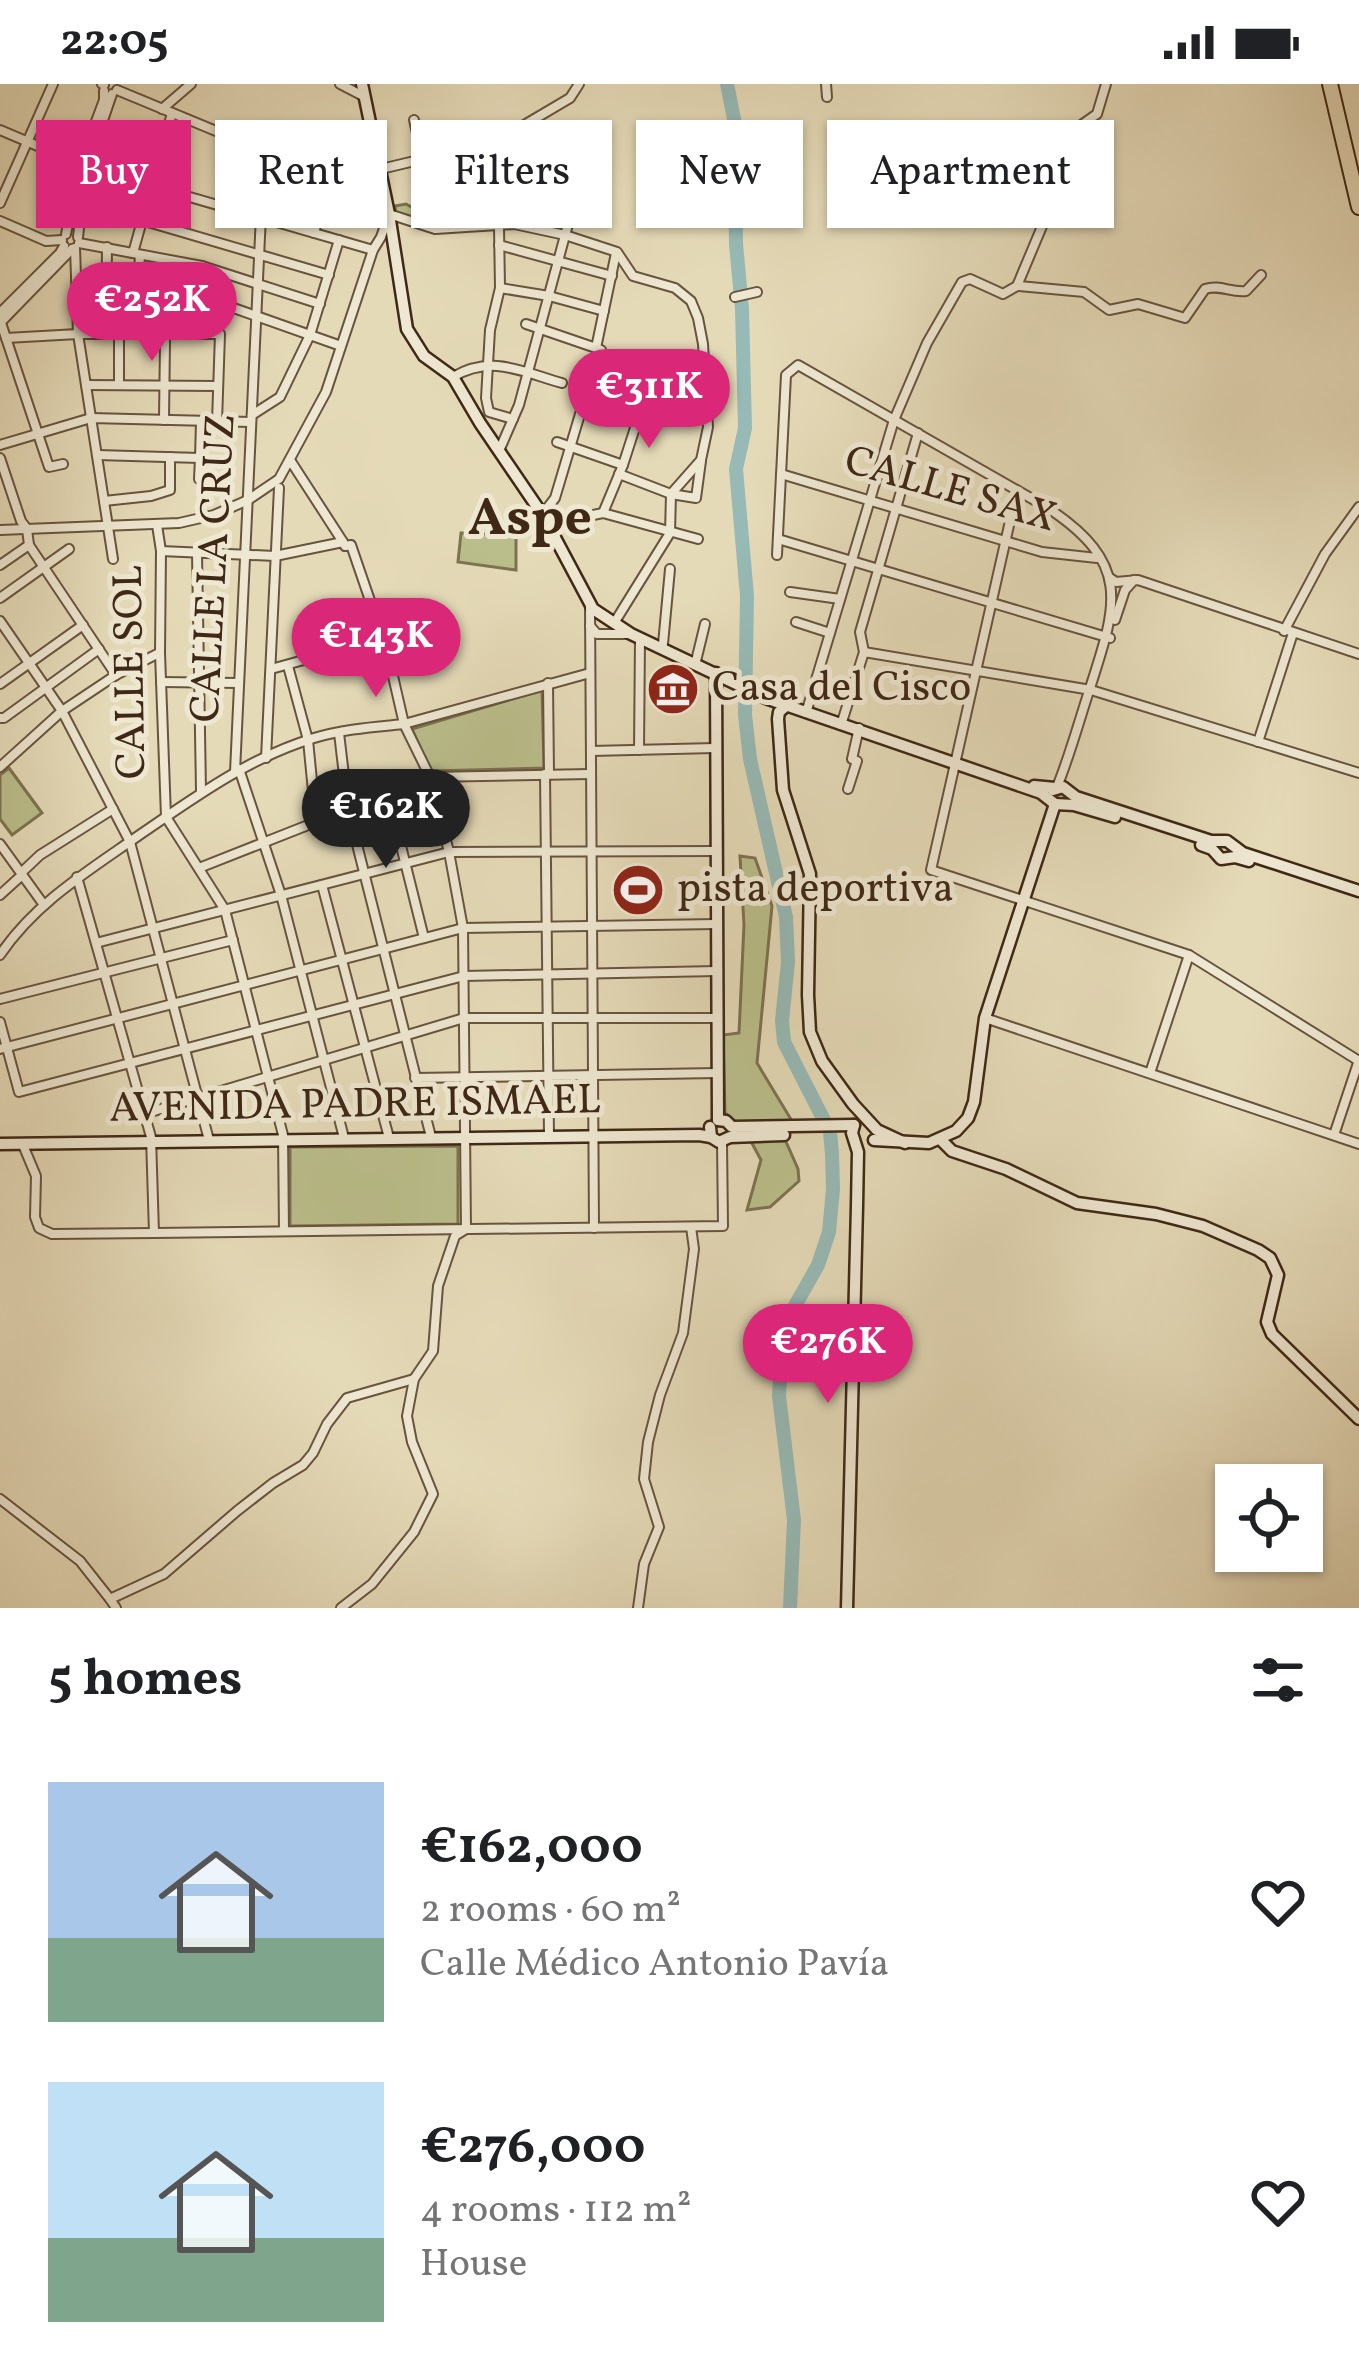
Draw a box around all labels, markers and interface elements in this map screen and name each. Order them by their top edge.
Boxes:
text: 22:05 [60,11,169,74]
chip: Buy [36,120,191,228]
chip: Rent [215,120,387,228]
chip: Filters [411,120,612,228]
chip: New [636,120,803,228]
chip: Apartment [827,120,1114,228]
pin: €252K [68,262,236,364]
text: €252K [94,274,210,328]
pin: €311K [565,349,733,451]
text: €311K [595,361,703,415]
street label: CALLE LA CRUZ [177,412,253,724]
street label: CALLE SAX [837,433,1063,549]
district label: Aspe [468,483,592,558]
street label: CALLE SOL [101,564,163,780]
pin: €143K [292,598,460,700]
text: €143K [319,610,433,664]
place label: Casa del Cisco [712,660,971,719]
museum icon: Casa del Cisco [645,661,701,717]
pin: €162K [302,769,470,871]
text: €162K [329,781,443,835]
place label: pista deportiva [677,861,954,920]
sports icon: pista deportiva [610,862,666,918]
street label: AVENIDA PADRE ISMAEL [109,1072,601,1140]
pin: €276K [744,1304,912,1406]
text: €276K [770,1316,886,1370]
map controls [1215,1464,1323,1572]
button: locate [1215,1464,1323,1572]
text: 5 homes [48,1645,242,1716]
icon: filters [1245,1647,1311,1713]
text: €162,000 [420,1813,643,1884]
icon: home [144,1830,288,1974]
icon: heart [1245,1869,1311,1935]
text: 2 rooms · 60 m² [420,1884,681,1938]
text: Calle Médico Antonio Pavía [420,1938,889,1992]
text: €276,000 [420,2113,645,2184]
icon: home [144,2130,288,2274]
icon: heart [1245,2169,1311,2235]
text: 4 rooms · 112 m² [420,2184,691,2238]
text: House [420,2238,527,2292]

